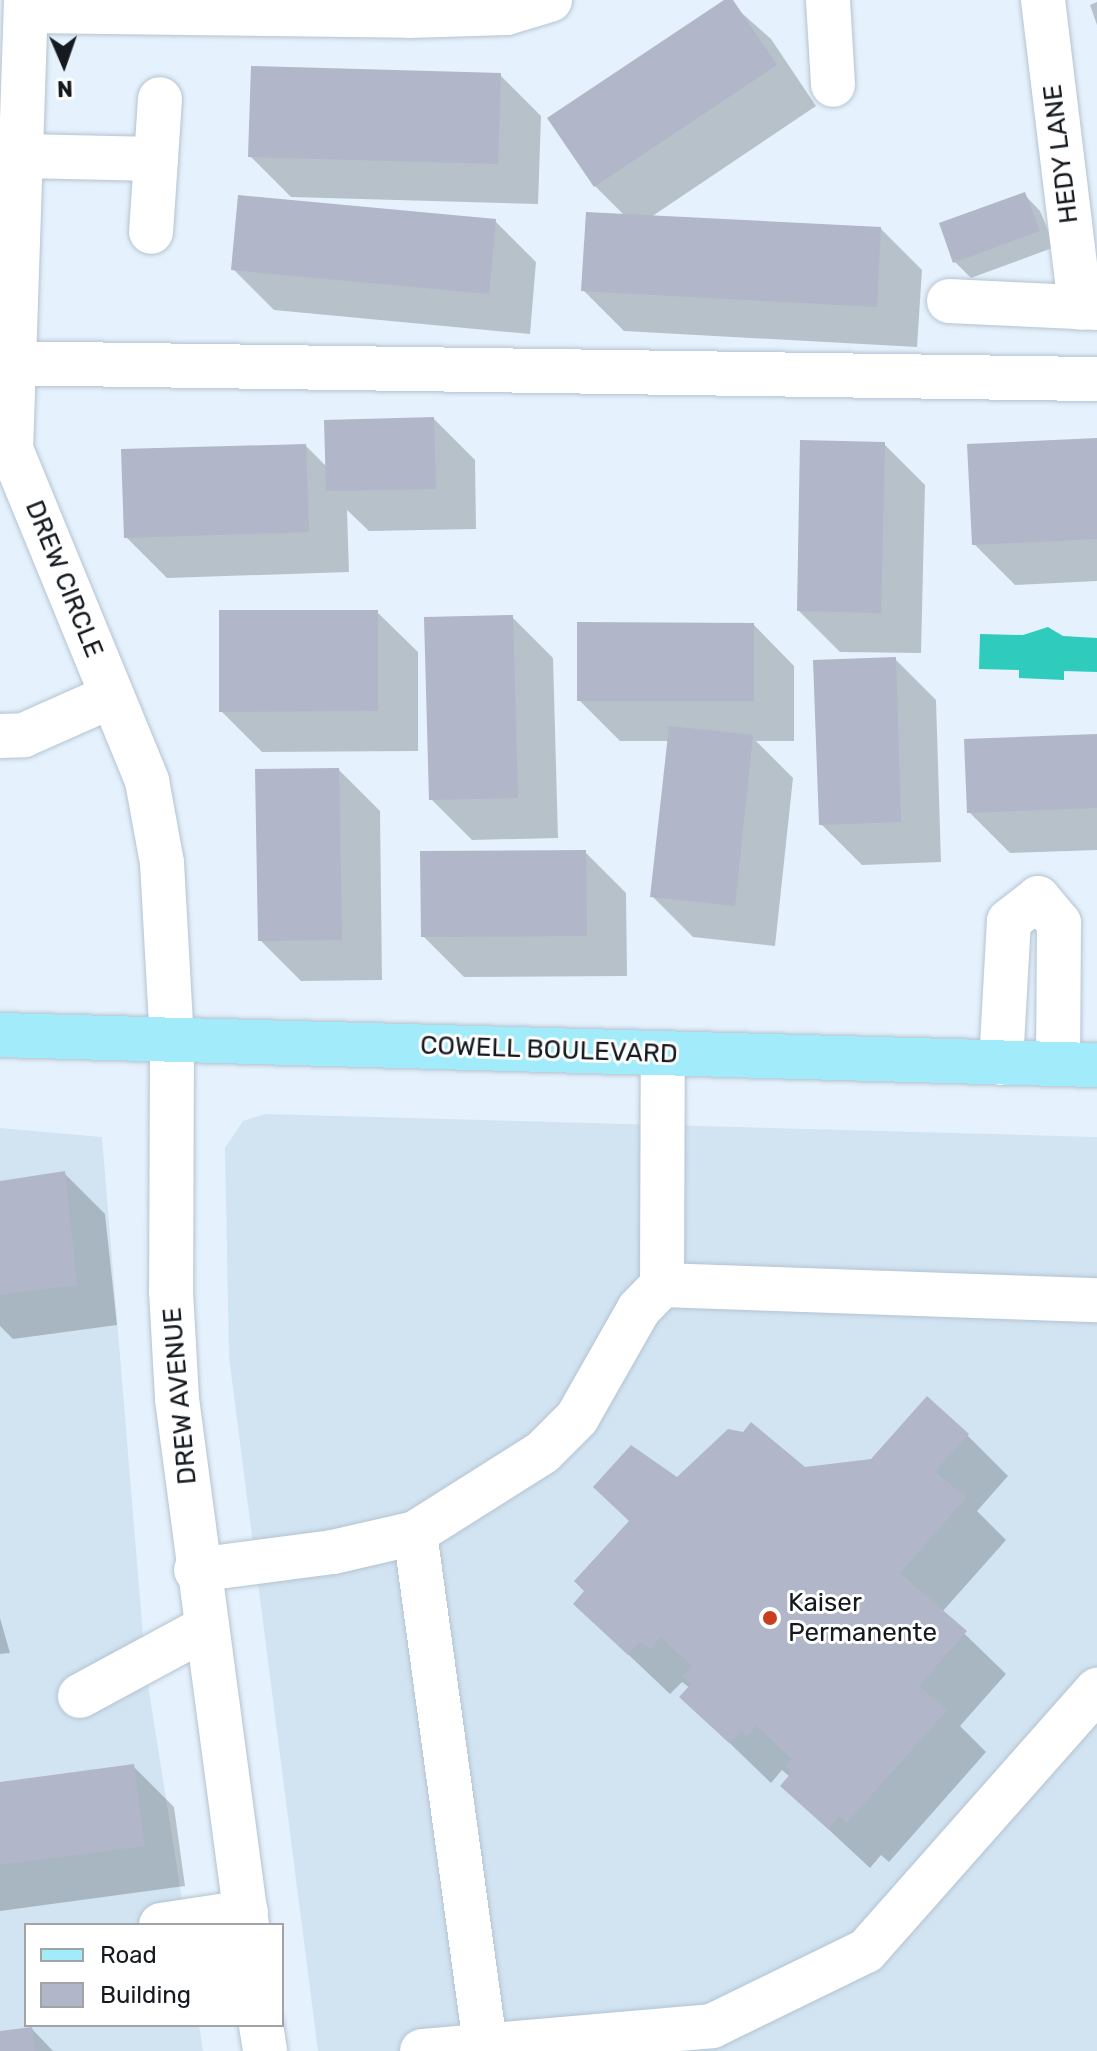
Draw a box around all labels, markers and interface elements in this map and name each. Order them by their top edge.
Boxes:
north arrow [24,24,104,104]
text: N [56,75,73,102]
street label: HEDY LANE [1037,82,1085,226]
street label: DREW CIRCLE [18,496,110,662]
street label: COWELL BOULEVARD [419,1030,679,1070]
street label: DREW AVENUE [157,1306,203,1486]
place label: Kaiser Permanente [788,1587,937,1648]
marker: Kaiser Permanente [759,1607,781,1629]
legend [24,1923,284,2027]
text: Road [100,1941,157,1969]
text: Building [100,1981,191,2009]

